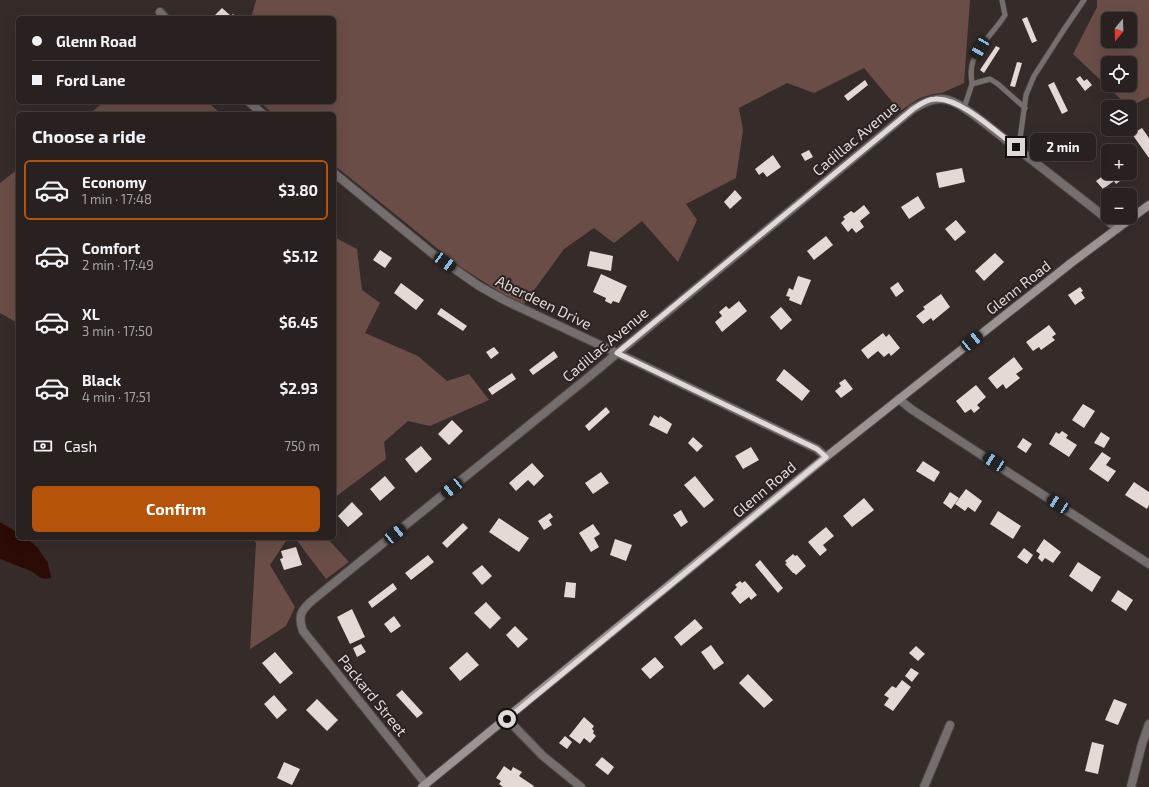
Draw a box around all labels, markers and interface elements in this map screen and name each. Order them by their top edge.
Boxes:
north arrow [1101,12,1137,48]
map controls [1101,12,1137,224]
text: Glenn Road [56,32,136,50]
car [969,35,991,61]
button: locate [1101,56,1137,92]
text: Ford Lane [56,71,126,89]
street label: Cadillac Avenue [808,97,902,179]
button: layers [1101,100,1137,136]
text: Choose a ride [32,125,146,147]
callout: 2 min [1030,133,1096,161]
route end [1007,138,1025,156]
text: 2 min [1046,139,1080,155]
button: + [1101,144,1137,180]
icon: car [34,172,70,208]
text: Economy [82,173,147,191]
text: $3.80 [278,181,318,199]
button: − [1101,188,1137,224]
text: 1 min · 17:48 [82,191,152,207]
icon: car [34,238,70,274]
text: Comfort [82,239,140,257]
text: $5.12 [283,247,318,265]
car [432,250,458,274]
street label: Glenn Road [982,256,1054,318]
text: 2 min · 17:49 [82,257,154,273]
street label: Aberdeen Drive [493,271,595,333]
street label: Cadillac Avenue [558,303,652,385]
icon: car [34,304,70,340]
text: XL [82,305,100,323]
text: $6.45 [279,313,318,331]
text: 3 min · 17:50 [82,323,153,339]
car [959,329,985,353]
icon: car [34,370,70,406]
text: Black [82,371,121,389]
text: $2.93 [280,379,318,397]
text: 4 min · 17:51 [82,389,151,405]
icon: cash [32,435,54,457]
text: Cash [64,437,97,455]
text: 750 m [284,438,320,454]
car [981,450,1007,474]
street label: Glenn Road [729,457,799,521]
car [439,476,465,500]
button: Confirm [32,486,320,532]
car [1045,492,1071,516]
car [382,522,408,546]
street label: Packard Street [335,651,412,740]
route start [498,710,516,728]

